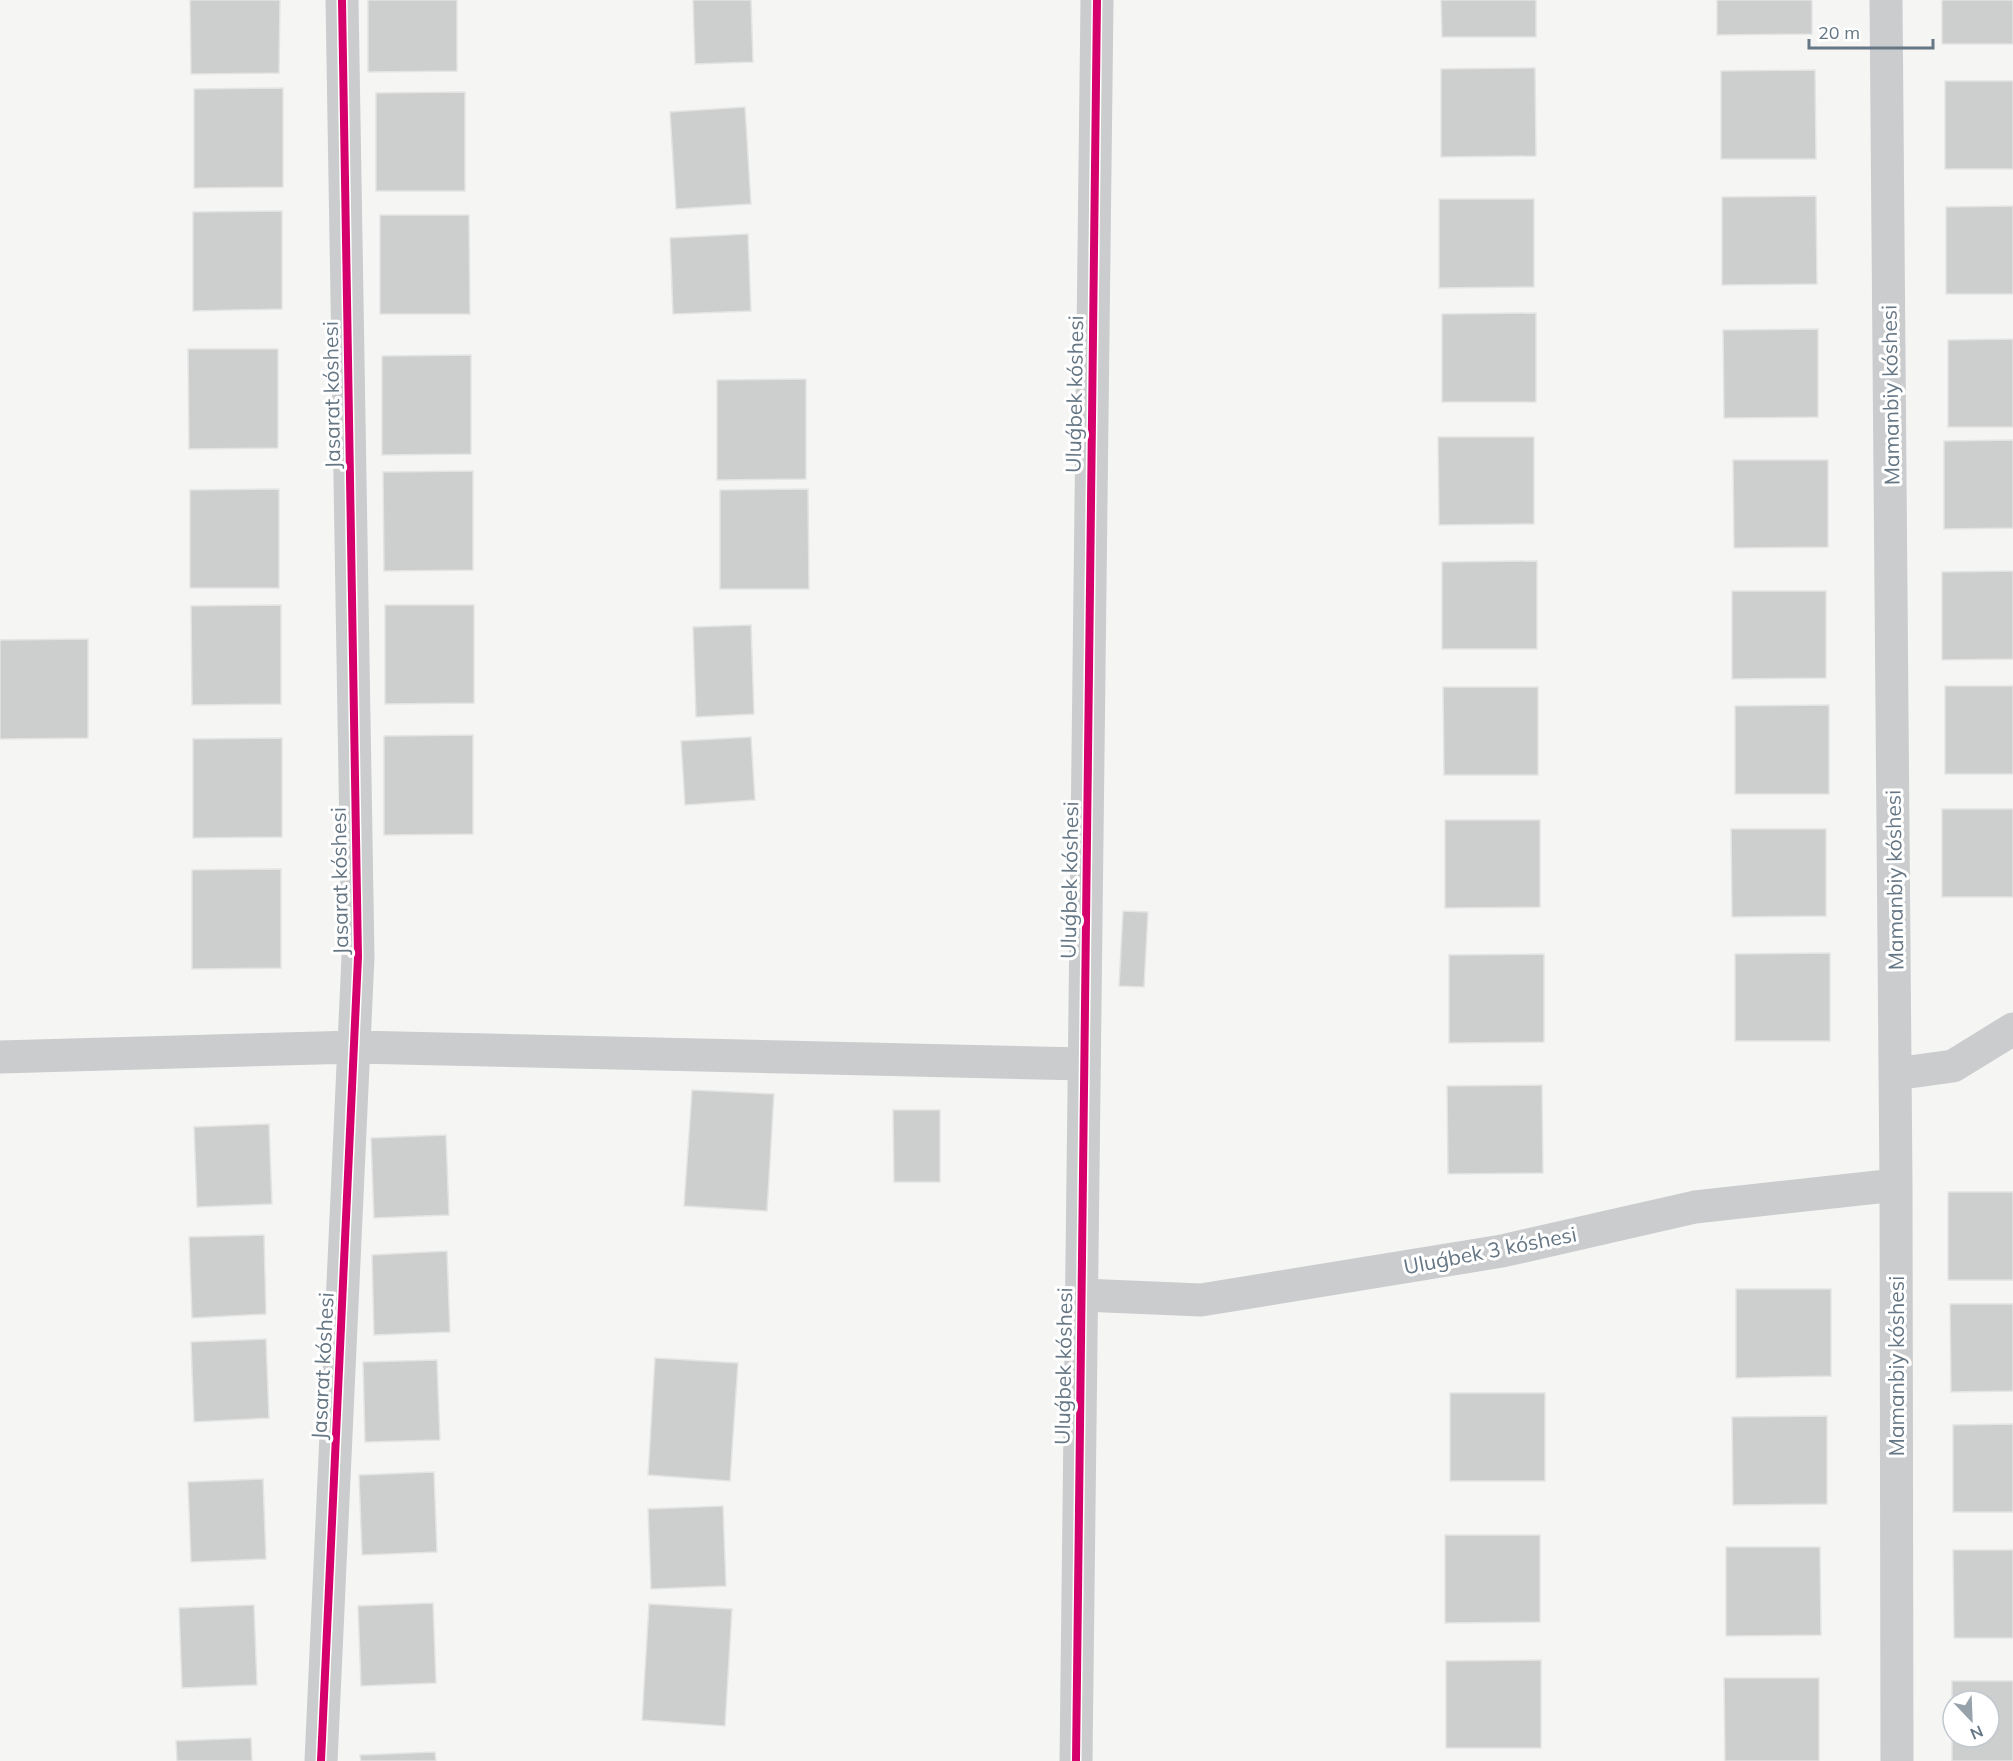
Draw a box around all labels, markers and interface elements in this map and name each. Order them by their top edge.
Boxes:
scale bar [1809,12,1934,50]
text: 20 m [1818,21,1860,44]
street label: Mamanbiy kóshesi [1875,305,1905,485]
street label: Uluǵbek kóshesi [1060,315,1088,473]
street label: Jasarat kóshesi [317,321,345,469]
street label: Mamanbiy kóshesi [1879,790,1909,970]
street label: Uluǵbek kóshesi [1055,801,1083,959]
street label: Jasarat kóshesi [325,807,353,955]
street label: Uluǵbek 3 kóshesi [1401,1220,1579,1280]
street label: Mamanbiy kóshesi [1883,1276,1909,1456]
street label: Uluǵbek kóshesi [1049,1287,1077,1445]
street label: Jasarat kóshesi [305,1292,339,1440]
north arrow [1941,1689,2001,1749]
text: N [1967,1721,1986,1744]

